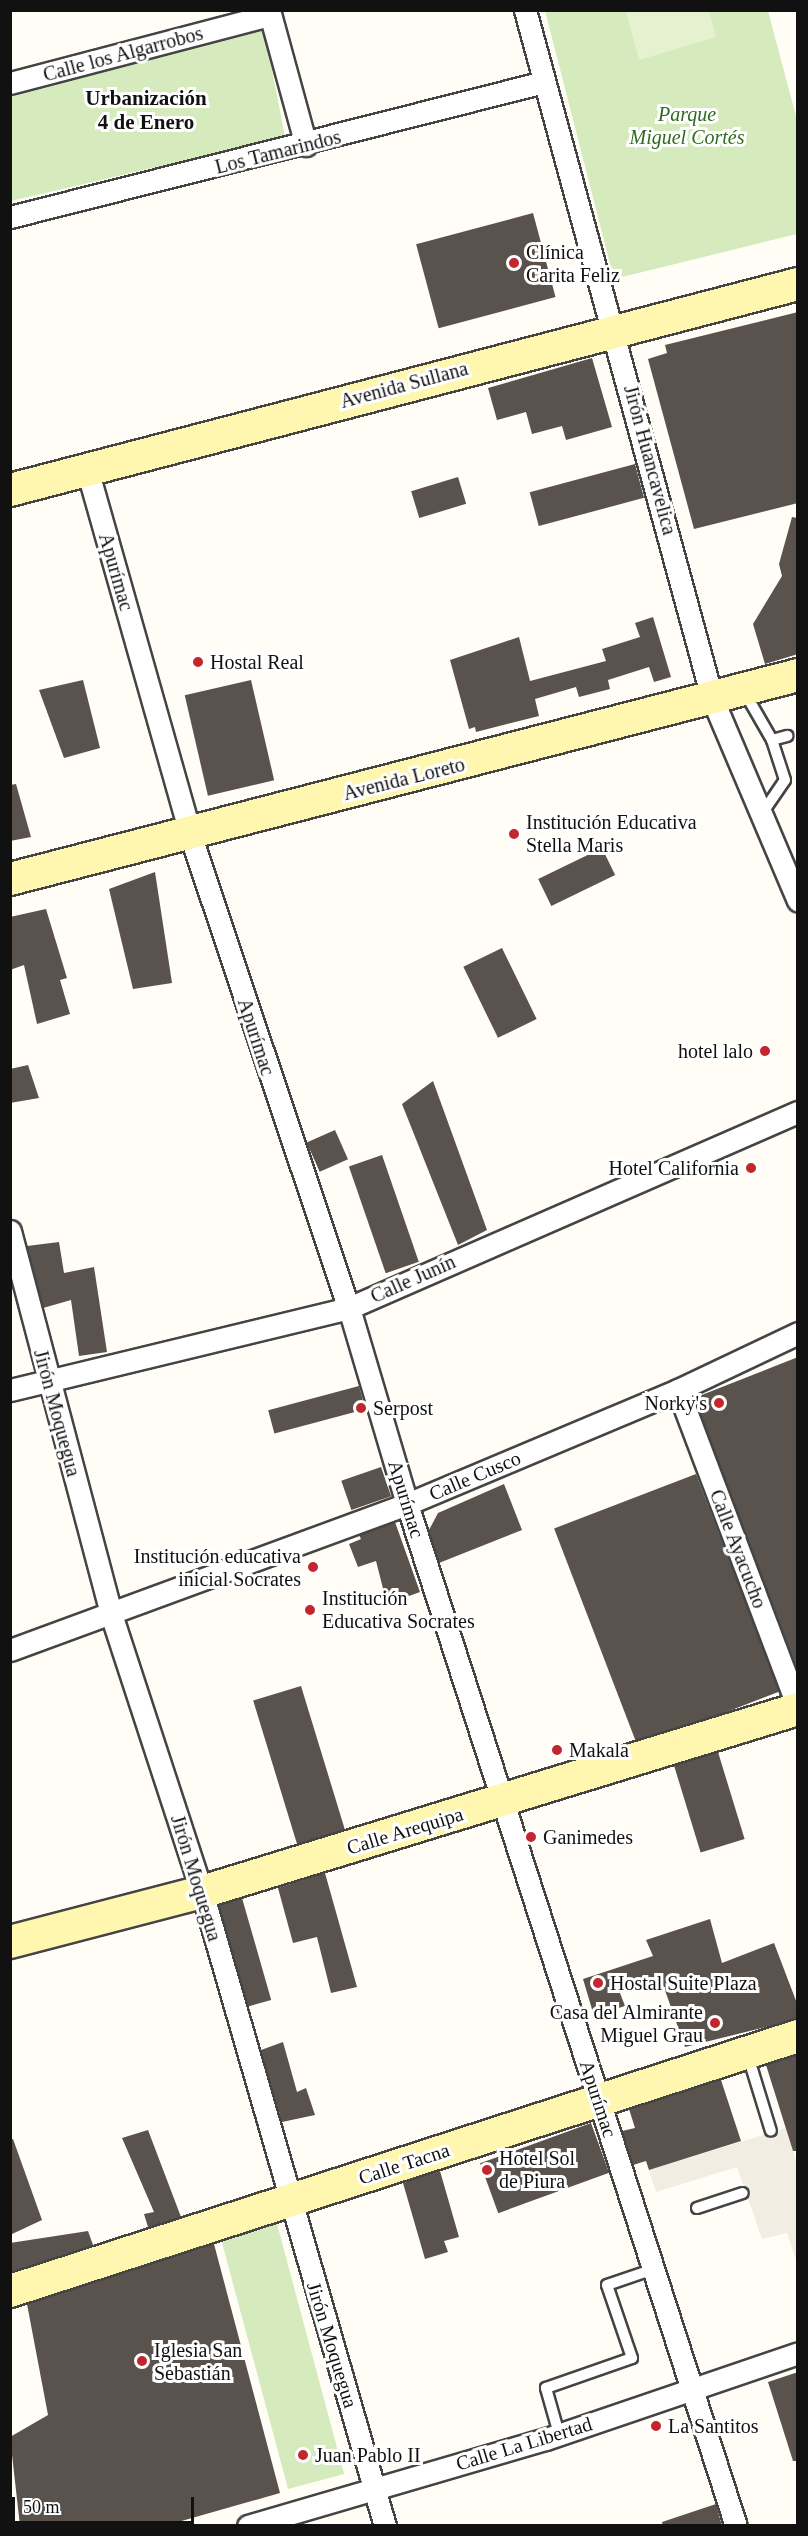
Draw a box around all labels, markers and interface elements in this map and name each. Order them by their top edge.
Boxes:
street label: Calle los Algarrobos [40,21,206,87]
district label: Urbanización 4 de Enero [85,85,207,135]
park label: Parque Miguel Cortés [630,103,744,150]
street label: Los Tamarindos [212,125,344,179]
place label: Clínica Carita Feliz [526,240,620,287]
marker: Clínica Carita Feliz [507,256,521,270]
street label: Avenida Sullana [338,356,470,414]
street label: Jirón Huancavelica [619,383,681,537]
street label: Apurímac [93,530,139,614]
place label: Hostal Real [210,650,304,674]
marker: Hostal Real [191,655,205,669]
street label: Avenida Loreto [341,752,467,806]
place label: Institución Educativa Stella Maris [526,810,697,857]
marker: Institución Educativa Stella Maris [507,827,521,841]
street label: Apurímac [232,995,280,1079]
place label: hotel lalo [678,1039,753,1063]
marker: hotel lalo [758,1044,772,1058]
place label: Hotel California [608,1156,739,1180]
marker: Hotel California [744,1161,758,1175]
street label: Calle Junín [367,1250,459,1308]
street label: Jirón Moquegua [29,1347,85,1479]
place label: Norky's [645,1391,707,1415]
place label: Serpost [373,1396,433,1420]
marker: Norky's [712,1396,726,1410]
marker: Serpost [354,1401,368,1415]
street label: Calle Cusco [426,1446,524,1506]
street label: Apurímac [383,1457,429,1541]
street label: Calle Ayacucho [704,1486,772,1612]
place label: Institución educativa inicial Socrates [134,1544,301,1591]
marker: Institución educativa inicial Socrates [306,1560,320,1574]
place label: Institución Educativa Socrates [322,1586,475,1633]
marker: Institución Educativa Socrates [303,1603,317,1617]
place label: Makala [569,1738,629,1762]
marker: Makala [550,1743,564,1757]
street label: Calle Arequipa [343,1802,467,1860]
street label: Jirón Moquegua [165,1812,227,1944]
place label: Ganimedes [543,1825,633,1849]
marker: Ganimedes [524,1830,538,1844]
place label: Hostal Suite Plaza [610,1971,757,1995]
marker: Hostal Suite Plaza [591,1976,605,1990]
place label: Casa del Almirante Miguel Grau [549,2000,703,2047]
marker: Casa del Almirante Miguel Grau [708,2016,722,2030]
street label: Apurímac [574,2057,622,2141]
street label: Calle Tacna [355,2138,453,2190]
place label: Hotel Sol de Piura [499,2146,575,2193]
marker: Hotel Sol de Piura [480,2163,494,2177]
street label: Jirón Moquegua [301,2279,363,2411]
place label: Iglesia San Sebastián [154,2338,242,2385]
marker: Iglesia San Sebastián [135,2354,149,2368]
street label: Calle La Libertad [453,2412,595,2476]
place label: La Santitos [668,2414,759,2438]
marker: La Santitos [649,2419,663,2433]
place label: Juan Pablo II [315,2443,421,2467]
marker: Juan Pablo II [296,2448,310,2462]
scale bar [15,2485,196,2523]
text: 50 m [23,2497,60,2517]

